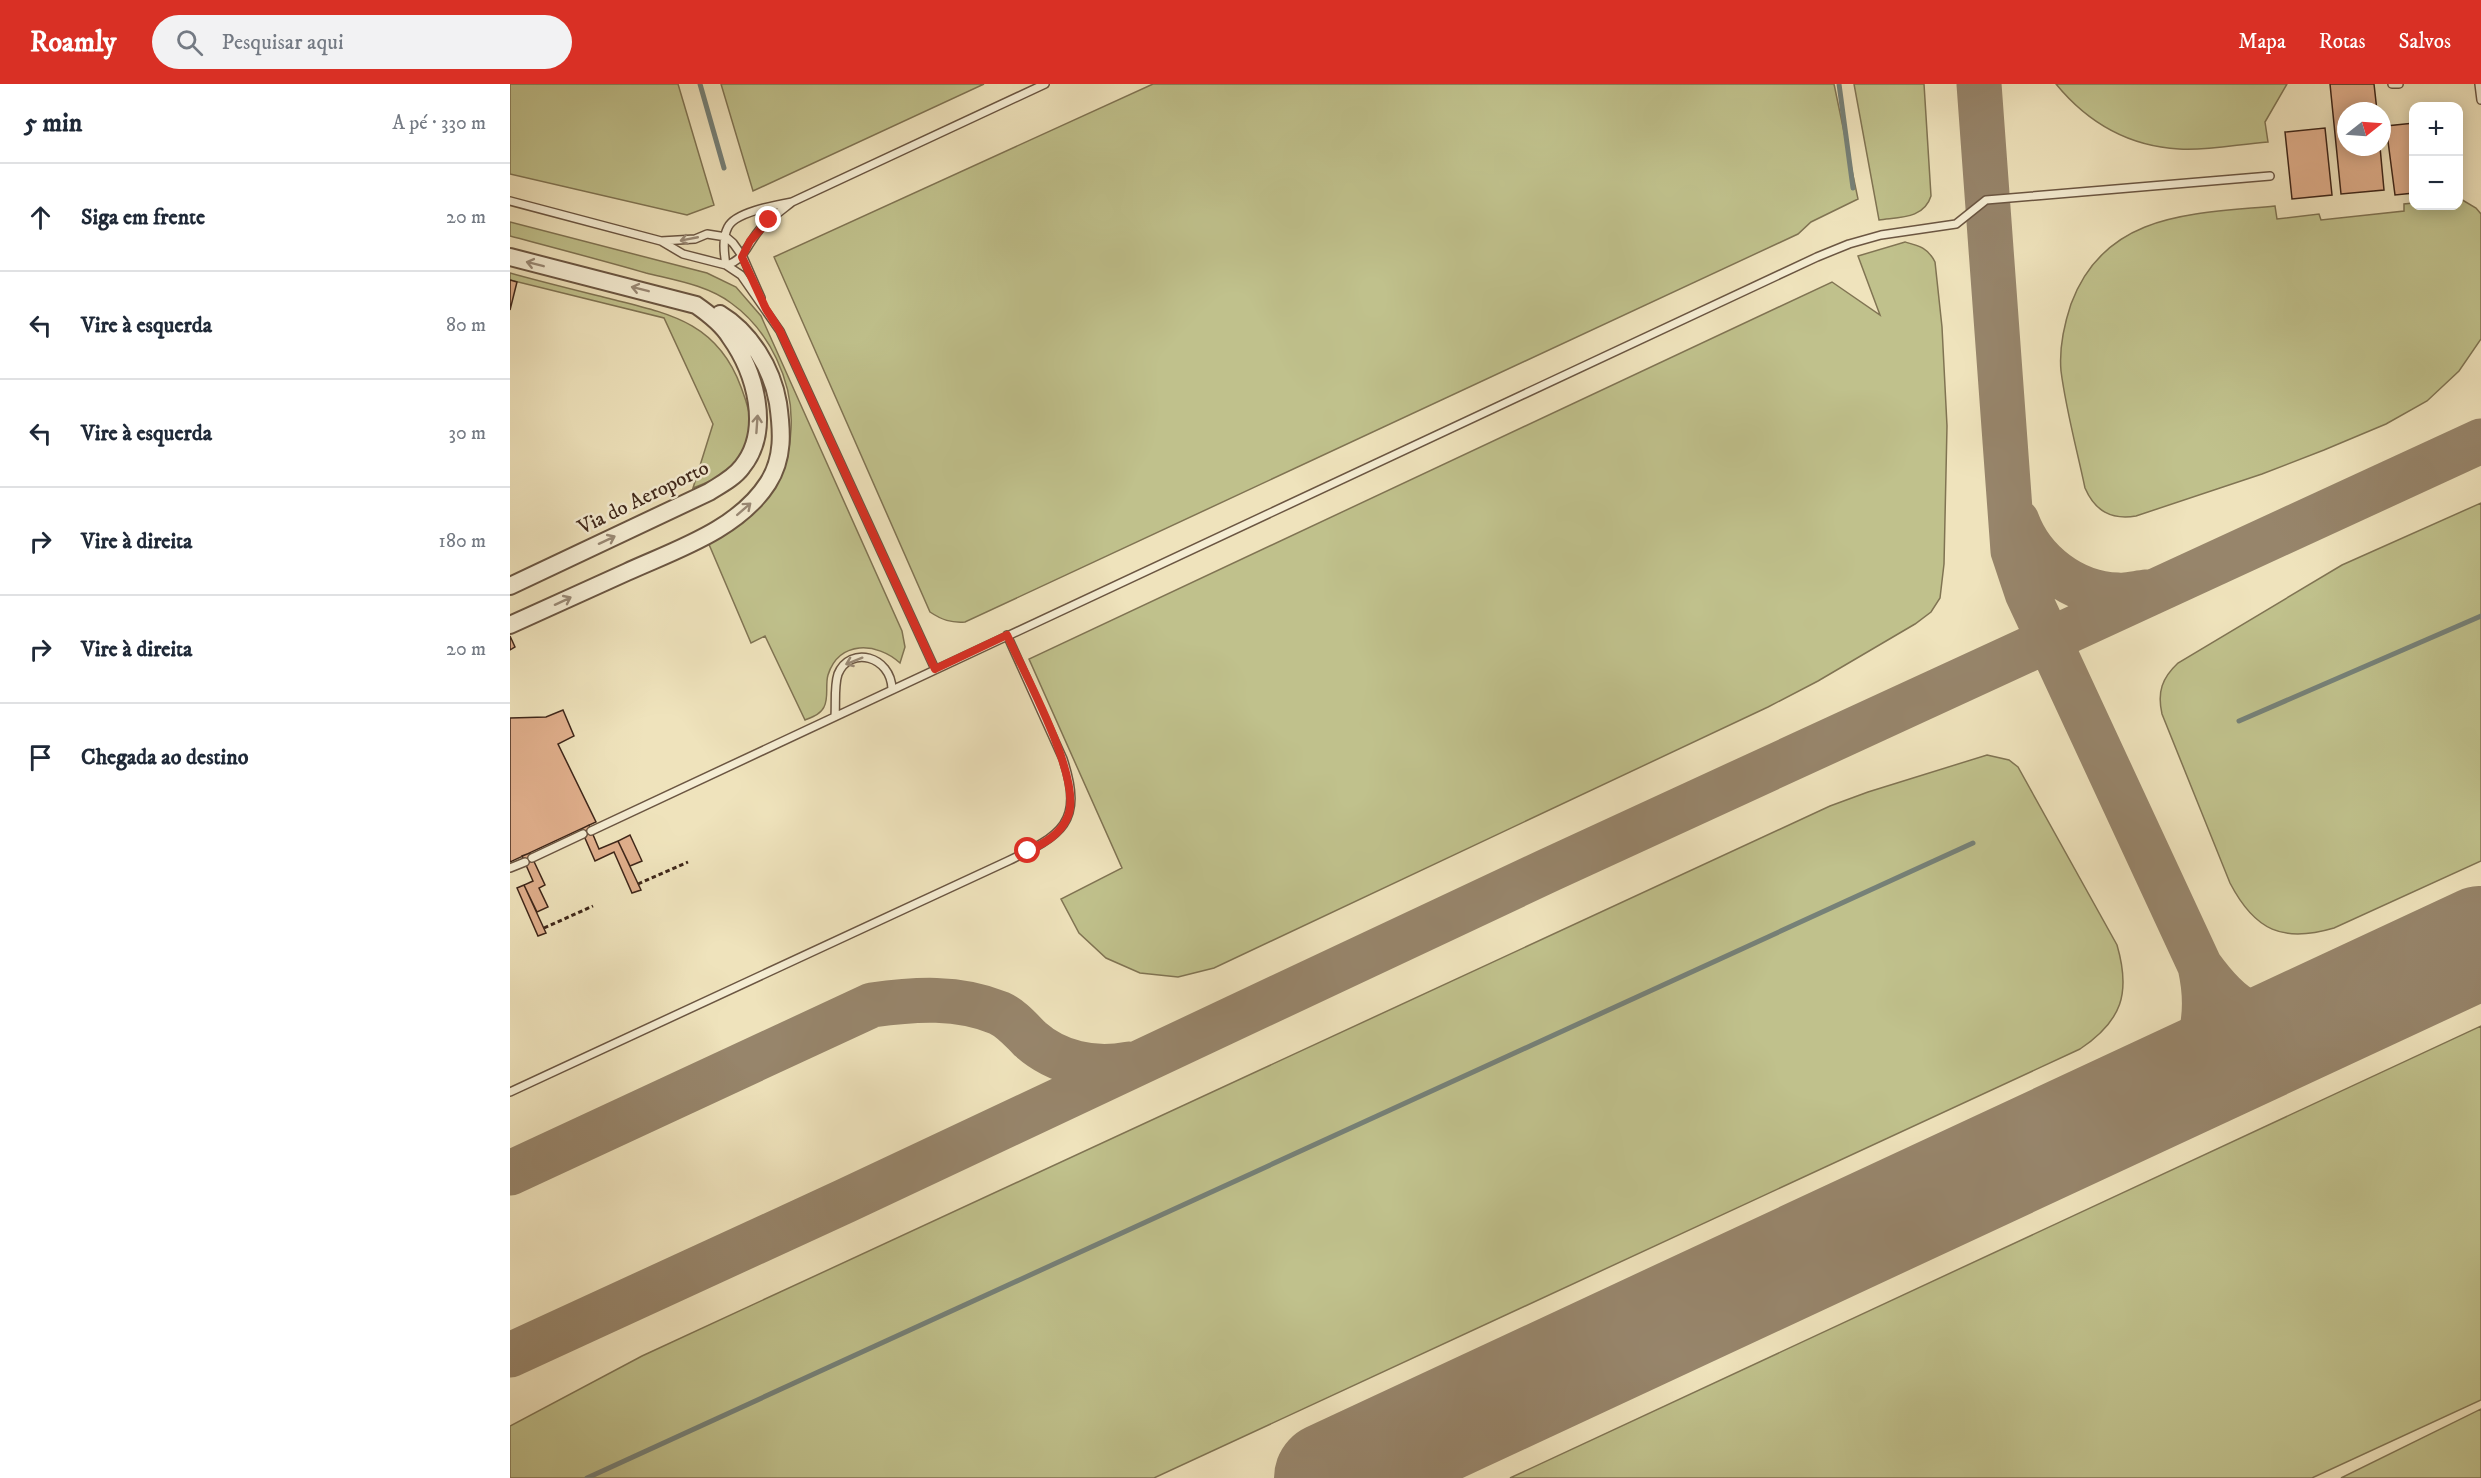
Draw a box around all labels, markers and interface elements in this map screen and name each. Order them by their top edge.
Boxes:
search box [152,15,572,69]
text: Roamly [30,25,116,60]
icon: search [173,26,206,59]
text: Pesquisar aqui [221,29,344,56]
text: Mapa [2238,29,2286,55]
text: Rotas [2319,29,2366,55]
text: Salvos [2399,29,2451,55]
north arrow [2337,102,2391,156]
map controls [2409,102,2463,210]
button: + [2409,102,2463,156]
text: 5 min [24,107,82,140]
text: A pé · 330 m [392,111,486,136]
button: − [2409,156,2463,210]
icon: ahead [24,201,57,234]
text: Siga em frente [81,204,205,231]
text: 20 m [446,205,486,230]
route end [755,206,781,232]
one-way arrow [680,234,699,245]
one-way arrow [526,257,545,269]
one-way arrow [631,283,650,295]
icon: left [24,309,57,342]
text: Vire à esquerda [81,312,212,339]
text: 80 m [446,313,486,338]
one-way arrow [752,414,763,434]
icon: left [24,417,57,450]
text: Vire à esquerda [81,420,212,447]
text: 30 m [448,421,486,446]
street label: Via do Aeroporto [573,455,713,541]
one-way arrow [736,503,752,516]
icon: right [24,525,57,558]
text: Vire à direita [81,528,192,555]
text: 180 m [439,529,486,554]
one-way arrow [598,533,616,545]
one-way arrow [554,594,572,606]
icon: right [24,633,57,666]
text: Vire à direita [81,636,192,663]
text: 20 m [446,637,486,662]
one-way arrow [846,657,864,668]
icon: arrive [24,741,57,774]
text: Chegada ao destino [81,744,248,771]
route start [1014,837,1040,863]

